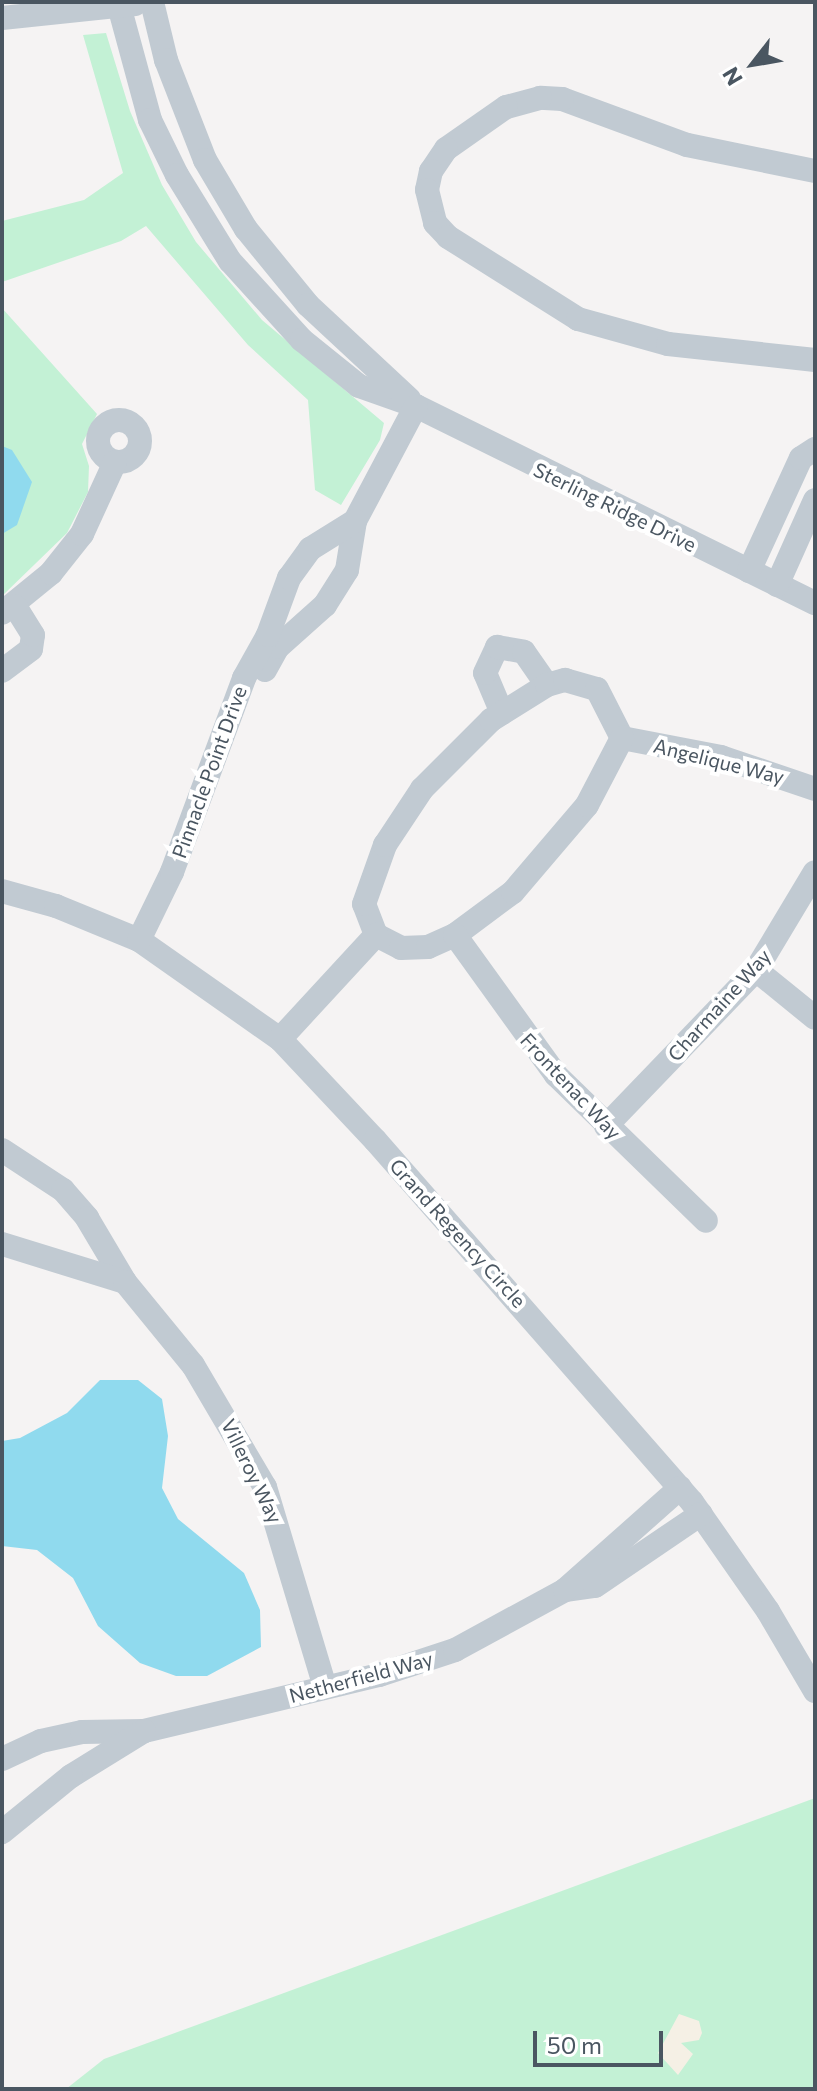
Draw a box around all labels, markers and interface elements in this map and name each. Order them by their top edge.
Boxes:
north arrow [713,24,793,104]
text: N [716,63,748,91]
street label: Sterling Ridge Drive [530,457,700,557]
street label: Pinnacle Point Drive [167,683,251,861]
street label: Angelique Way [651,733,787,789]
street label: Charmaine Way [662,944,776,1066]
street label: Frontenac Way [516,1028,626,1144]
street label: Grand Regency Circle [385,1154,531,1312]
street label: Villeroy Way [216,1415,288,1527]
street label: Netherfield Way [287,1646,435,1708]
scale bar [537,2015,667,2065]
text: 50 m [547,2030,602,2059]

